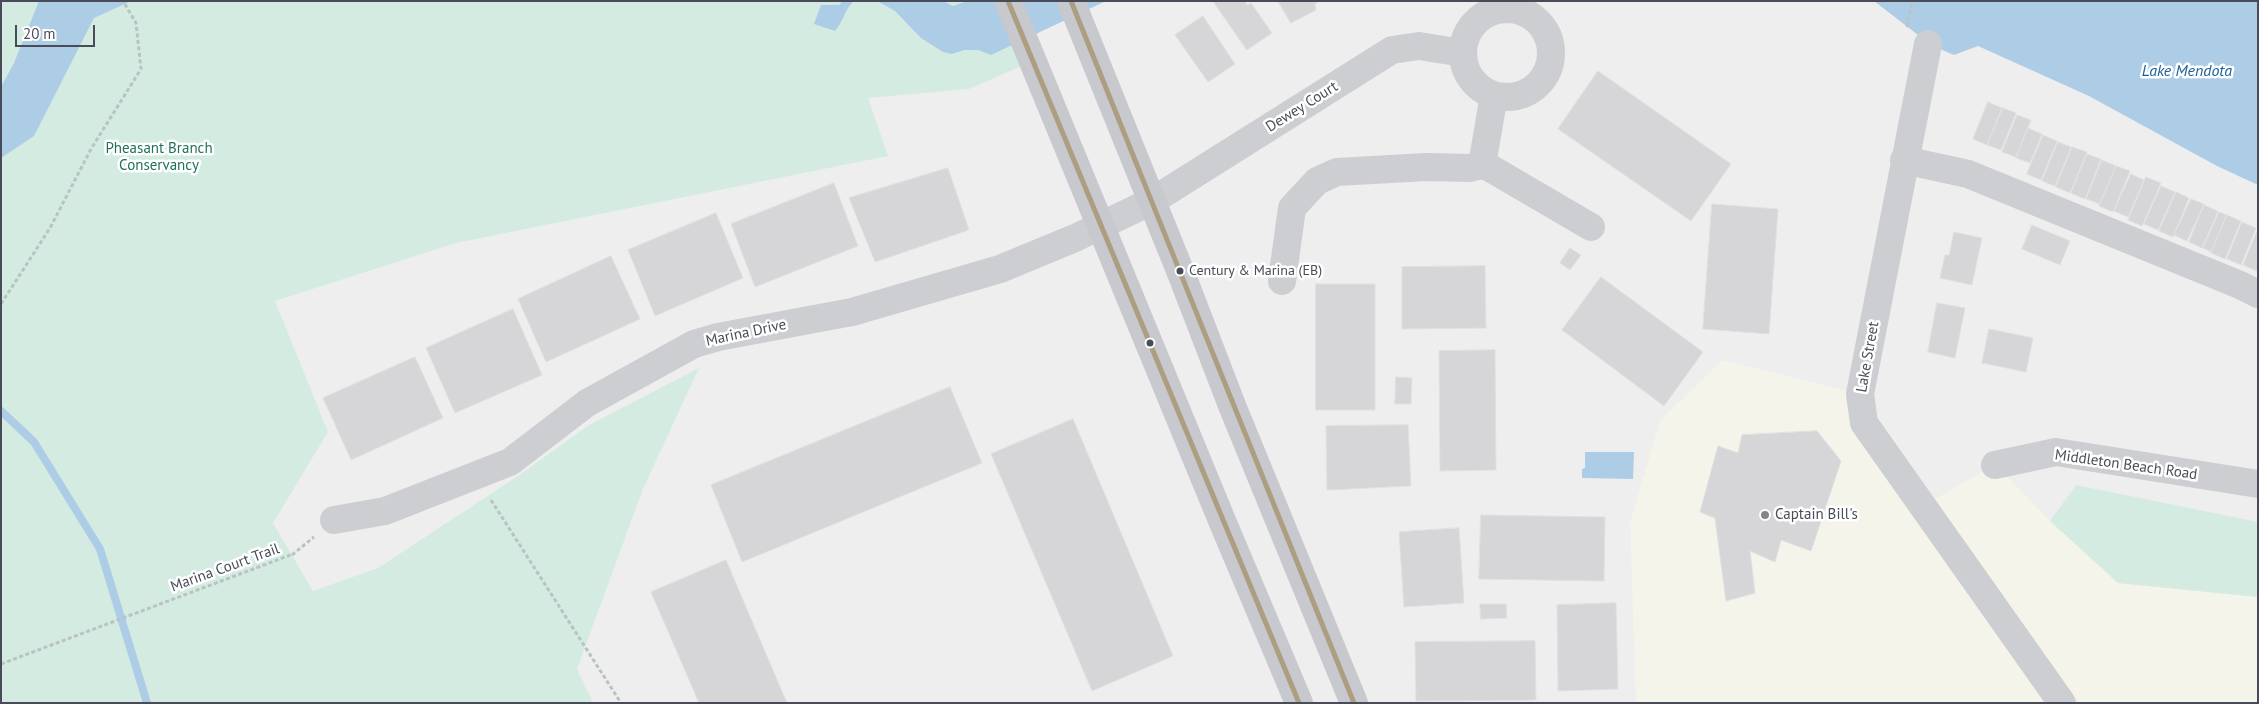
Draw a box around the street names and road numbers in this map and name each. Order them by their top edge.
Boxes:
street label: Dewey Court [1263,78,1341,136]
street label: Marina Drive [704,316,788,350]
street label: Lake Street [1853,320,1883,394]
street label: Middleton Beach Road [2054,446,2198,484]
street label: Marina Court Trail [168,540,282,596]

